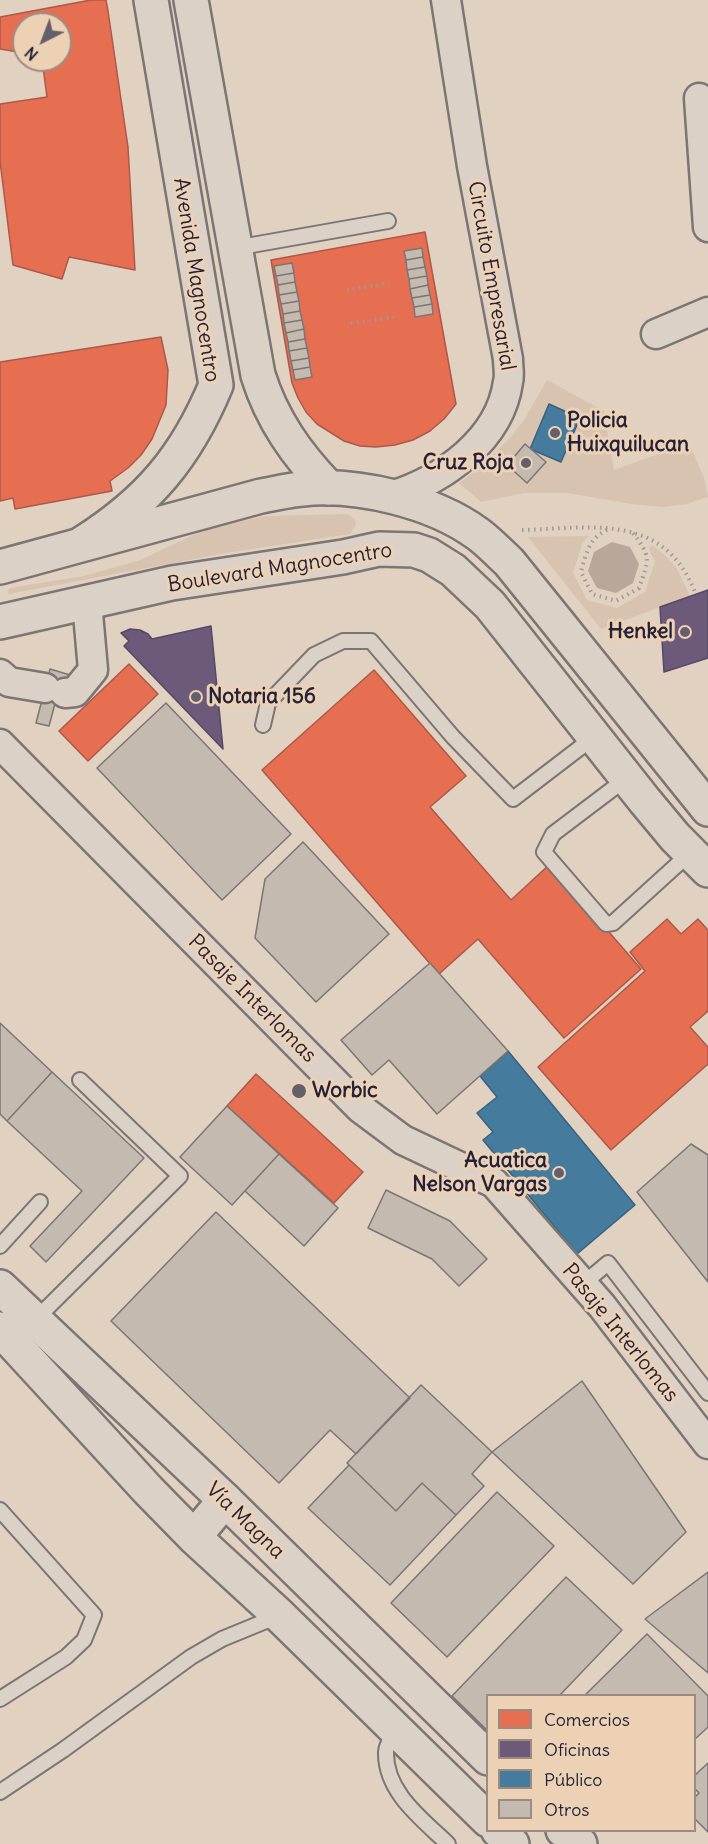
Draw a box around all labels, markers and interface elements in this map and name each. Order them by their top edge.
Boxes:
north arrow [12,12,72,72]
text: N [20,43,42,65]
street label: Avenida Magnocentro [167,176,225,384]
street label: Circuito Empresarial [462,179,520,373]
place label: Policia Huixquilucan [567,408,689,458]
marker: Policia Huixquilucan [548,426,562,440]
place label: Cruz Roja [423,450,514,476]
marker: Cruz Roja [519,456,533,470]
street label: Boulevard Magnocentro [166,538,394,598]
place label: Henkel [608,619,673,645]
marker: Henkel [678,625,692,639]
place label: Notaria 156 [208,684,316,710]
marker: Notaria 156 [189,690,203,704]
street label: Pasaje Interlomas [183,930,321,1068]
place label: Worbic [312,1078,378,1104]
marker: Worbic [290,1082,308,1100]
place label: Acuatica Nelson Vargas [412,1148,547,1198]
marker: Acuatica Nelson Vargas [552,1166,566,1180]
street label: Pasaje Interlomas [556,1259,684,1407]
street label: Vía Magna [200,1477,290,1565]
legend [486,1694,696,1832]
text: Comercios [544,1708,630,1731]
text: Oficinas [544,1738,610,1761]
text: Público [544,1768,602,1791]
text: Otros [544,1798,590,1821]

